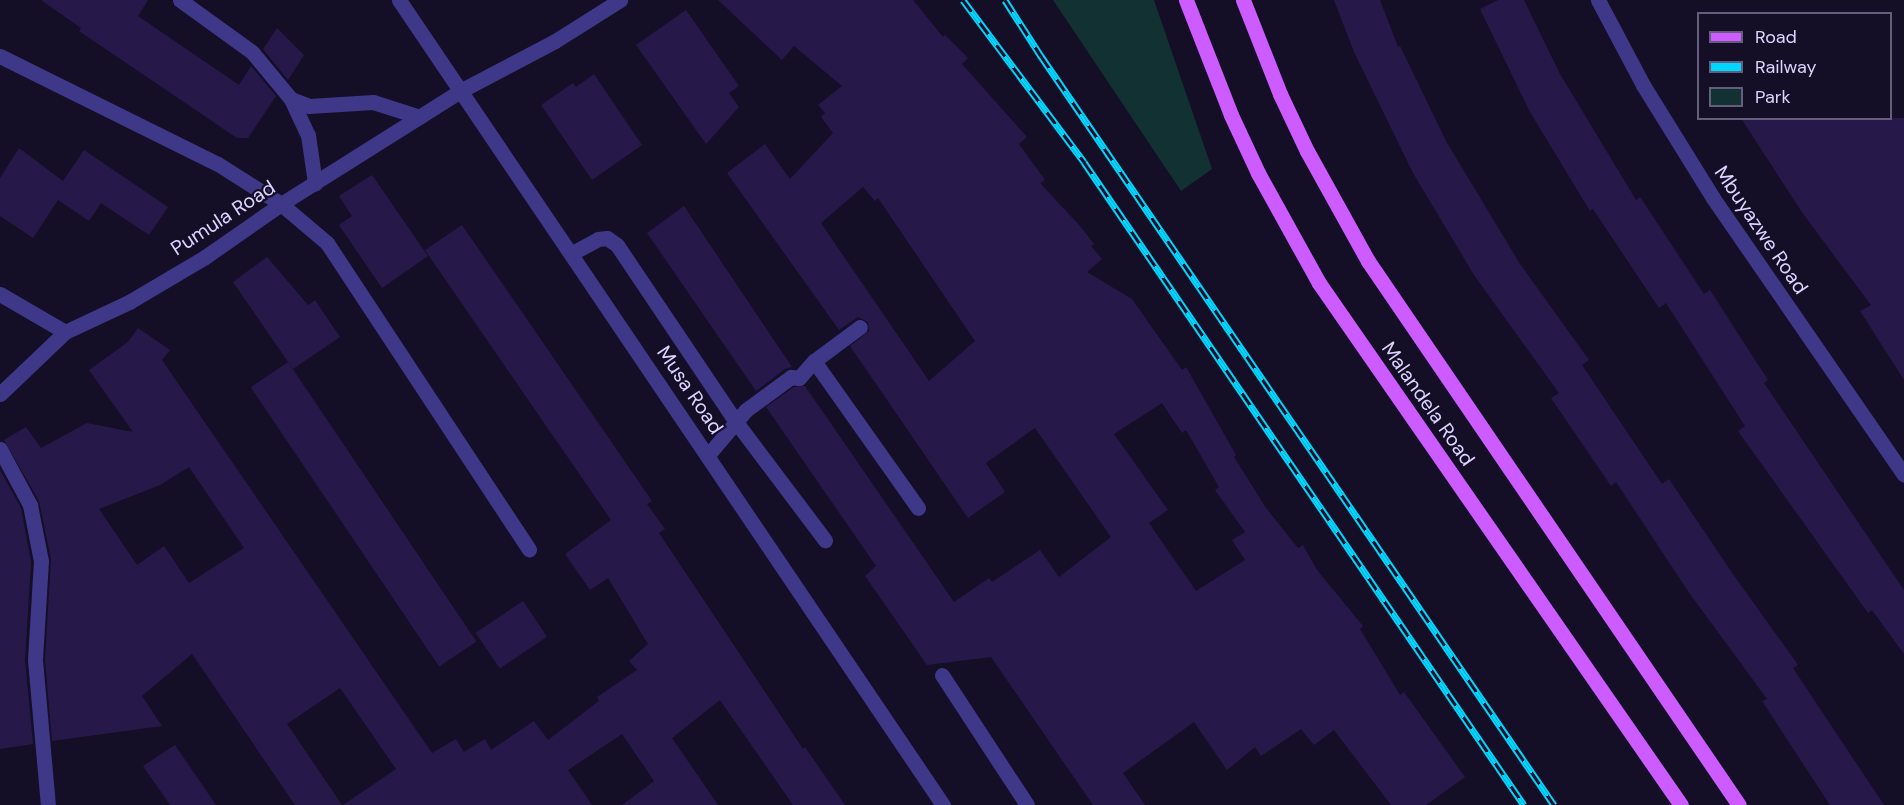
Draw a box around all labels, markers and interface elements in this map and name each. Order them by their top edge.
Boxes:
legend [1697,12,1892,120]
text: Road [1755,25,1797,49]
text: Railway [1755,55,1817,79]
text: Park [1755,85,1791,109]
street label: Mbuyazwe Road [1709,161,1813,299]
street label: Pumula Road [166,175,280,261]
street label: Malandela Road [1376,337,1480,471]
street label: Musa Road [652,341,728,439]

